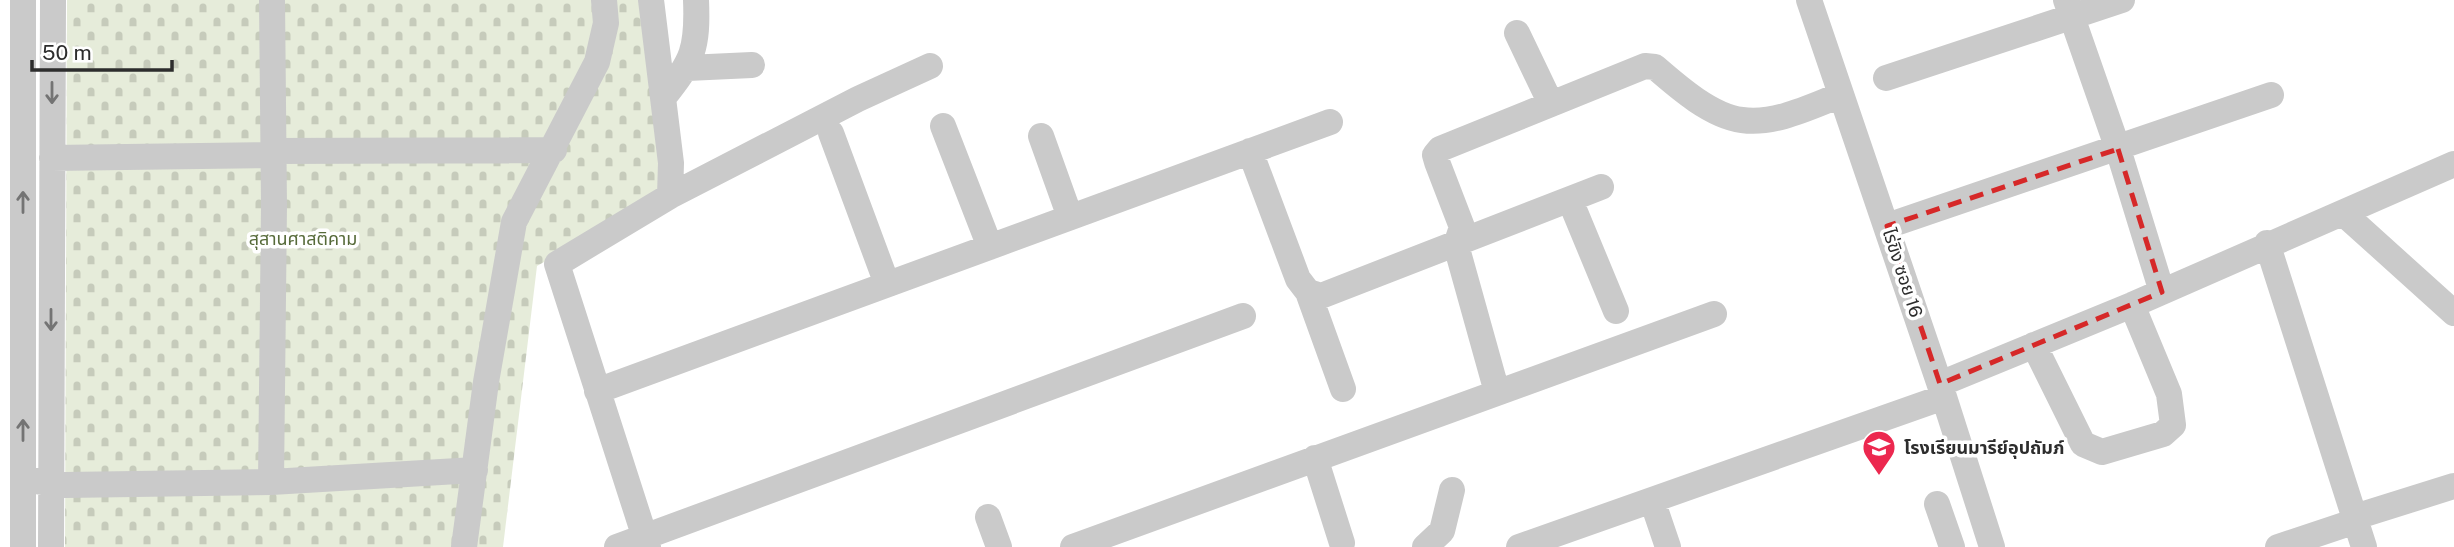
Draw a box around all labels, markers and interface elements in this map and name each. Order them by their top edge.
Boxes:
scale bar [32,28,172,72]
text: 50 m [42,40,92,65]
one-way arrow [46,81,59,104]
one-way arrow [16,191,30,214]
street label: ไร่ขิง ซอย 16 [1879,225,1927,320]
park label: สุสานศาสติคาม [249,228,357,250]
one-way arrow [44,308,58,331]
one-way arrow [16,419,30,442]
school or university icon: โรงเรียนมารีย์อุปถัมภ์ [1860,428,1898,477]
place label: โรงเรียนมารีย์อุปถัมภ์ [1904,437,2064,459]

